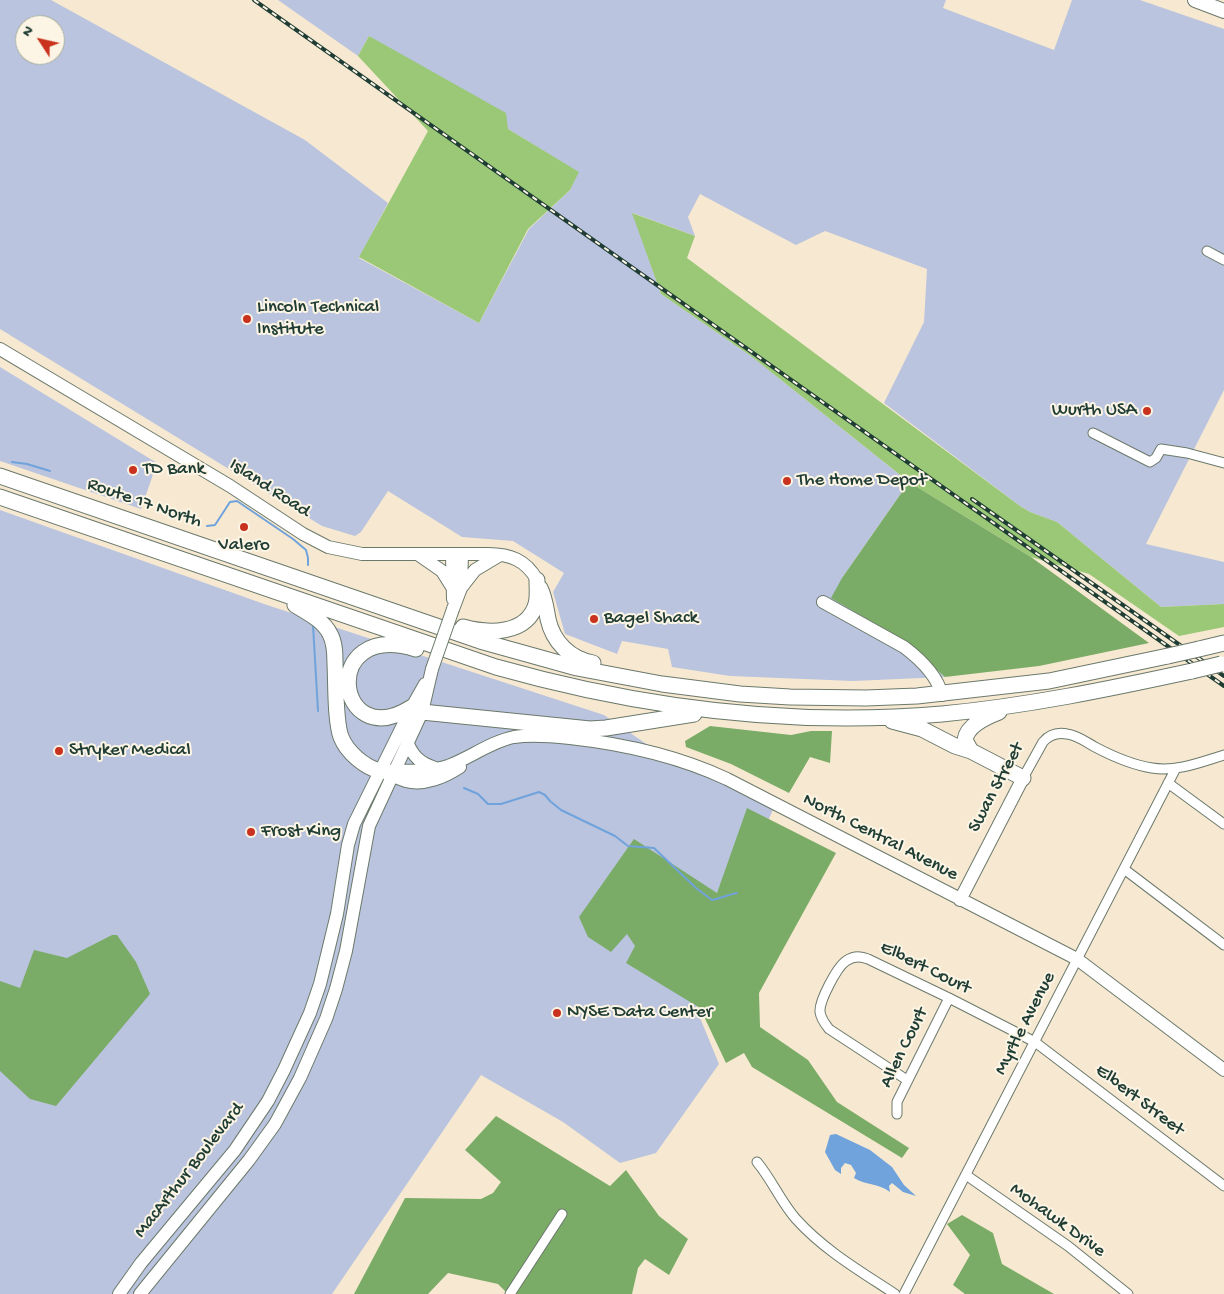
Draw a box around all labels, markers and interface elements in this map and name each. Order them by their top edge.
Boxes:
north arrow [15,15,65,65]
text: N [19,23,38,40]
place label: Lincoln Technical Institute [257,297,379,341]
marker: Lincoln Technical Institute [241,313,253,325]
place label: Wurth USA [1052,400,1137,422]
marker: Wurth USA [1141,405,1153,417]
street label: Island Road [224,454,314,524]
place label: TD Bank [143,459,205,481]
marker: TD Bank [127,464,139,476]
place label: The Home Depot [797,470,926,492]
street label: Route 17 North [84,474,204,534]
marker: The Home Depot [781,475,793,487]
marker: Valero [238,521,250,533]
place label: Valero [218,535,270,557]
place label: Bagel Shack [604,608,698,630]
marker: Bagel Shack [588,613,600,625]
street label: Swan Street [964,739,1030,837]
place label: Stryker Medical [69,740,191,762]
marker: Stryker Medical [53,745,65,757]
street label: North Central Avenue [798,789,962,887]
place label: Frost King [261,821,341,843]
marker: Frost King [245,826,257,838]
street label: Elbert Court [876,937,974,1001]
street label: Myrtle Avenue [990,969,1062,1079]
place label: NYSE Data Center [567,1002,713,1024]
street label: Allen Court [876,1004,934,1092]
marker: NYSE Data Center [551,1007,563,1019]
street label: Elbert Street [1090,1060,1188,1142]
street label: MacArthur Boulevard [130,1099,250,1243]
street label: Mohawk Drive [1005,1179,1109,1263]

